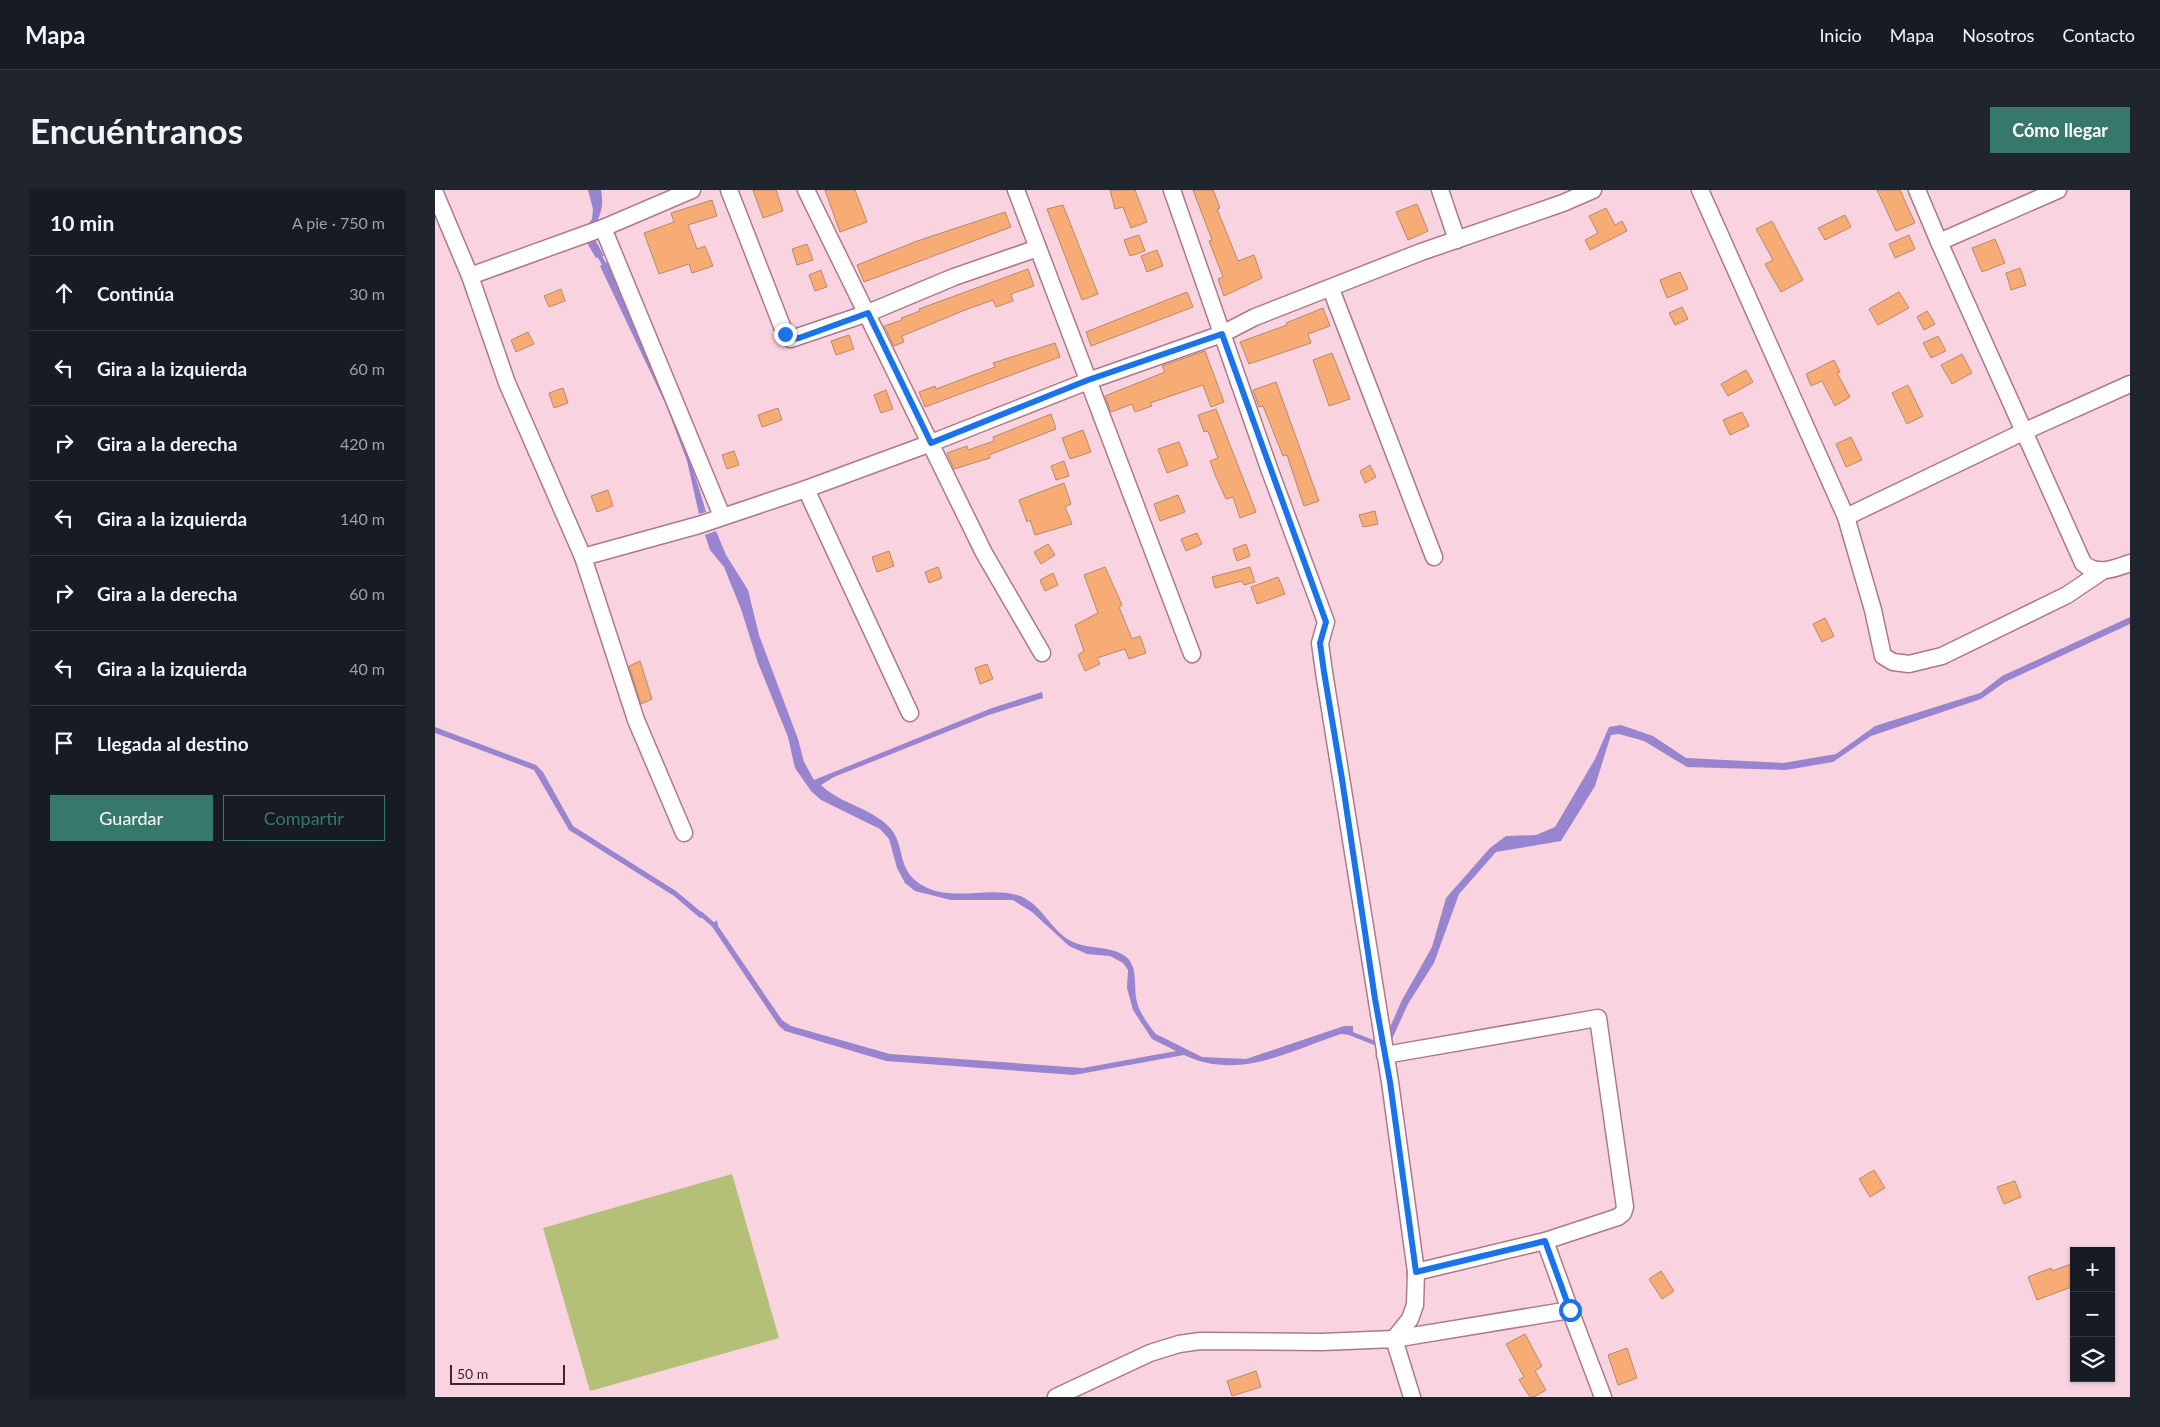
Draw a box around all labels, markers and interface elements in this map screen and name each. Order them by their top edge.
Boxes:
text: Mapa [25,20,85,49]
text: Inicio [1819,24,1862,46]
text: Mapa [1890,24,1934,46]
text: Nosotros [1962,24,2034,46]
text: Contacto [2062,24,2135,46]
button: Cómo llegar [1990,107,2130,153]
text: Encuéntranos [30,109,243,151]
text: 10 min [50,210,114,235]
text: A pie · 750 m [292,213,385,232]
icon: ahead [50,279,78,307]
text: Continúa [97,282,174,305]
text: 30 m [349,284,385,303]
route end [774,323,797,346]
icon: left [50,354,78,382]
text: Gira a la izquierda [97,357,247,380]
text: 60 m [349,359,385,378]
icon: right [50,429,78,457]
text: Gira a la derecha [97,432,237,455]
text: 420 m [340,434,385,453]
icon: left [50,504,78,532]
text: Gira a la izquierda [97,507,247,530]
text: 140 m [340,509,385,528]
icon: right [50,579,78,607]
text: Gira a la derecha [97,582,237,605]
text: 60 m [349,584,385,603]
icon: left [50,654,78,682]
text: Gira a la izquierda [97,657,247,680]
text: 40 m [349,659,385,678]
icon: arrive [50,729,78,757]
text: Llegada al destino [97,732,249,755]
button: Guardar [50,795,213,841]
button: Compartir [223,795,385,841]
map controls [2070,1247,2115,1382]
button: + [2070,1247,2115,1292]
button: − [2070,1292,2115,1337]
route start [1559,1299,1582,1322]
button: layers [2070,1337,2115,1382]
scale bar [450,1362,565,1385]
text: 50 m [457,1365,488,1382]

